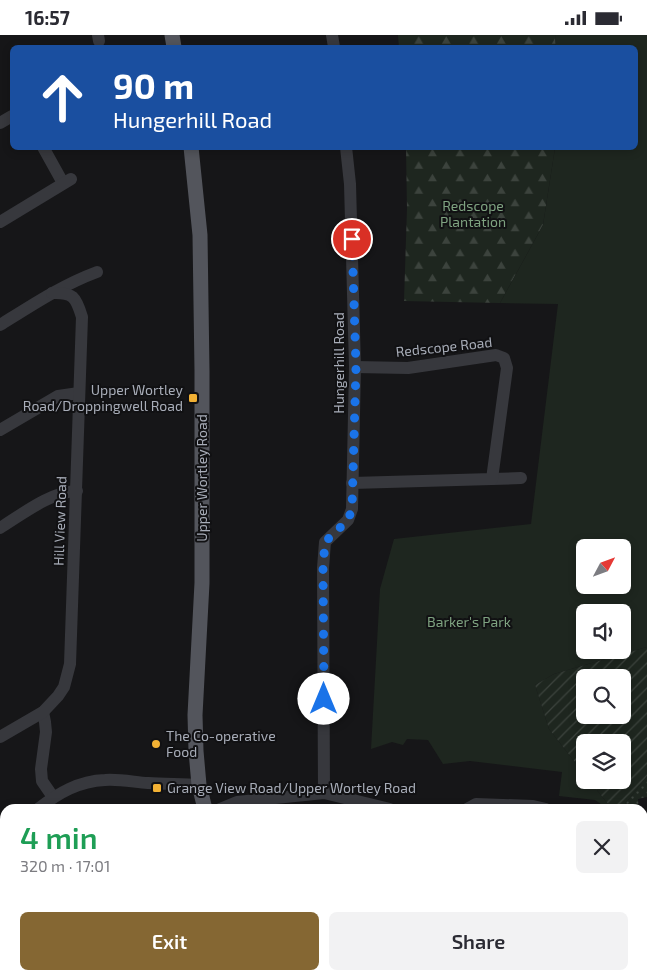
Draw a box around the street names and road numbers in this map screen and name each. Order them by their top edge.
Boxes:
street label: Hungerhill Road [330,312,347,414]
street label: Redscope Road [395,333,493,360]
street label: Upper Wortley Road [193,414,210,542]
street label: Hill View Road [49,476,70,566]

